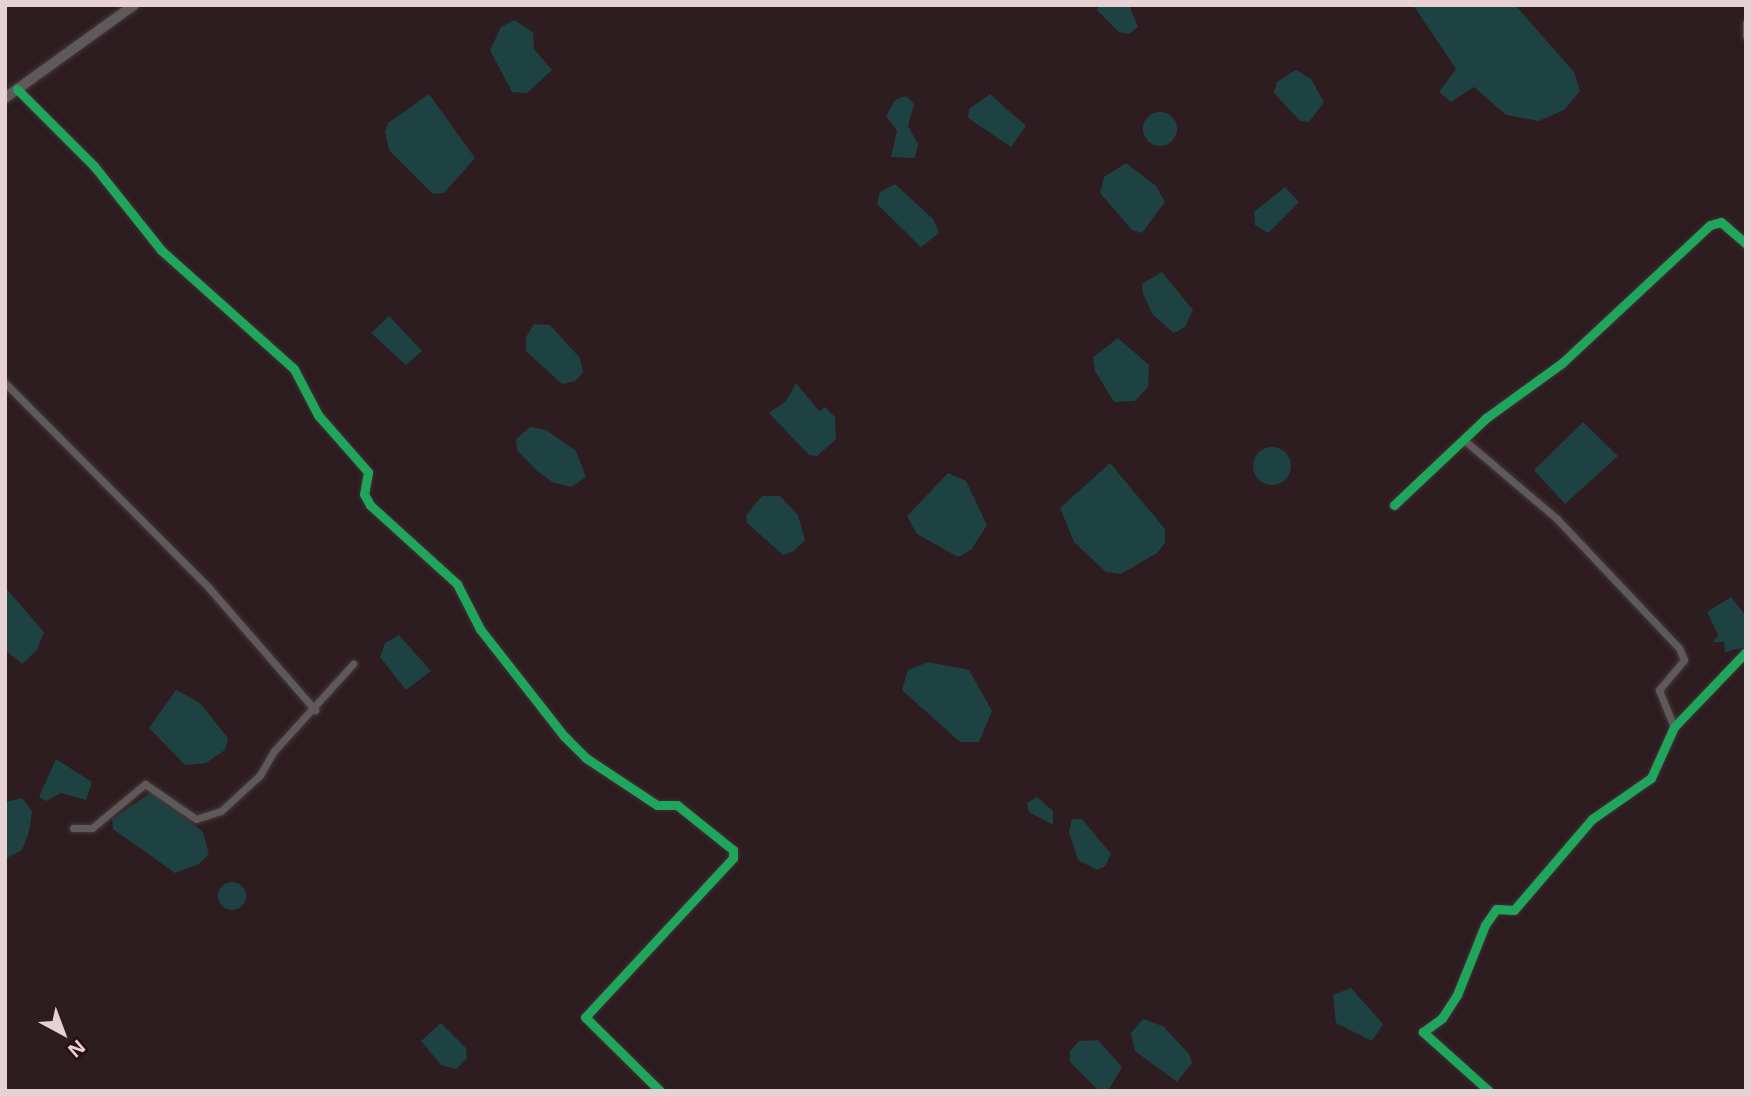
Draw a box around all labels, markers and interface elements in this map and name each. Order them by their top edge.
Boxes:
north arrow [28,998,98,1068]
text: N [62,1034,91,1064]

